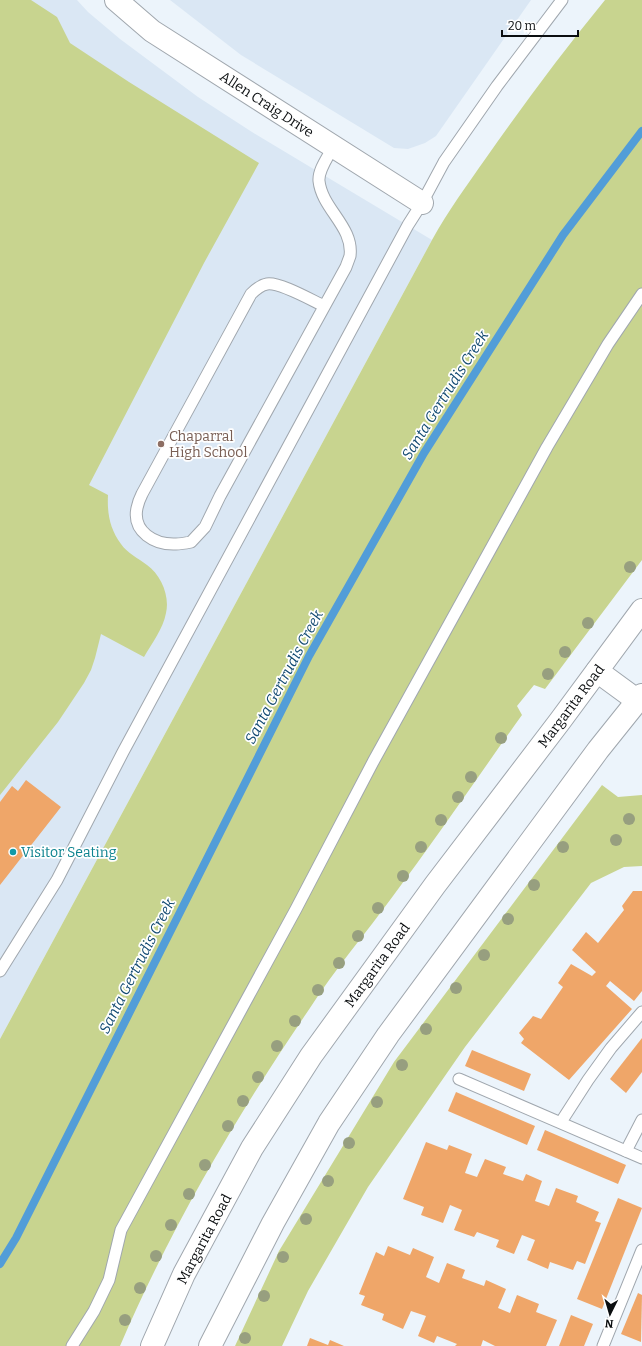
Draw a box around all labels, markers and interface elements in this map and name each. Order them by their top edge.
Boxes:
scale bar [502,12,578,38]
text: 20 m [508,19,537,33]
street label: Allen Craig Drive [217,68,317,141]
water label: Santa Gertrudis Creek [398,326,493,463]
place label: Chaparral High School [169,428,247,461]
marker: Chaparral High School [156,439,166,449]
water label: Santa Gertrudis Creek [241,606,327,747]
street label: Margarita Road [535,661,608,751]
place label: Visitor Seating [21,844,117,861]
marker: Visitor Seating [8,847,18,857]
water label: Santa Gertrudis Creek [95,895,179,1036]
street label: Margarita Road [341,920,414,1011]
street label: Margarita Road [174,1191,235,1287]
north arrow [590,1294,630,1334]
text: N [604,1317,614,1330]

